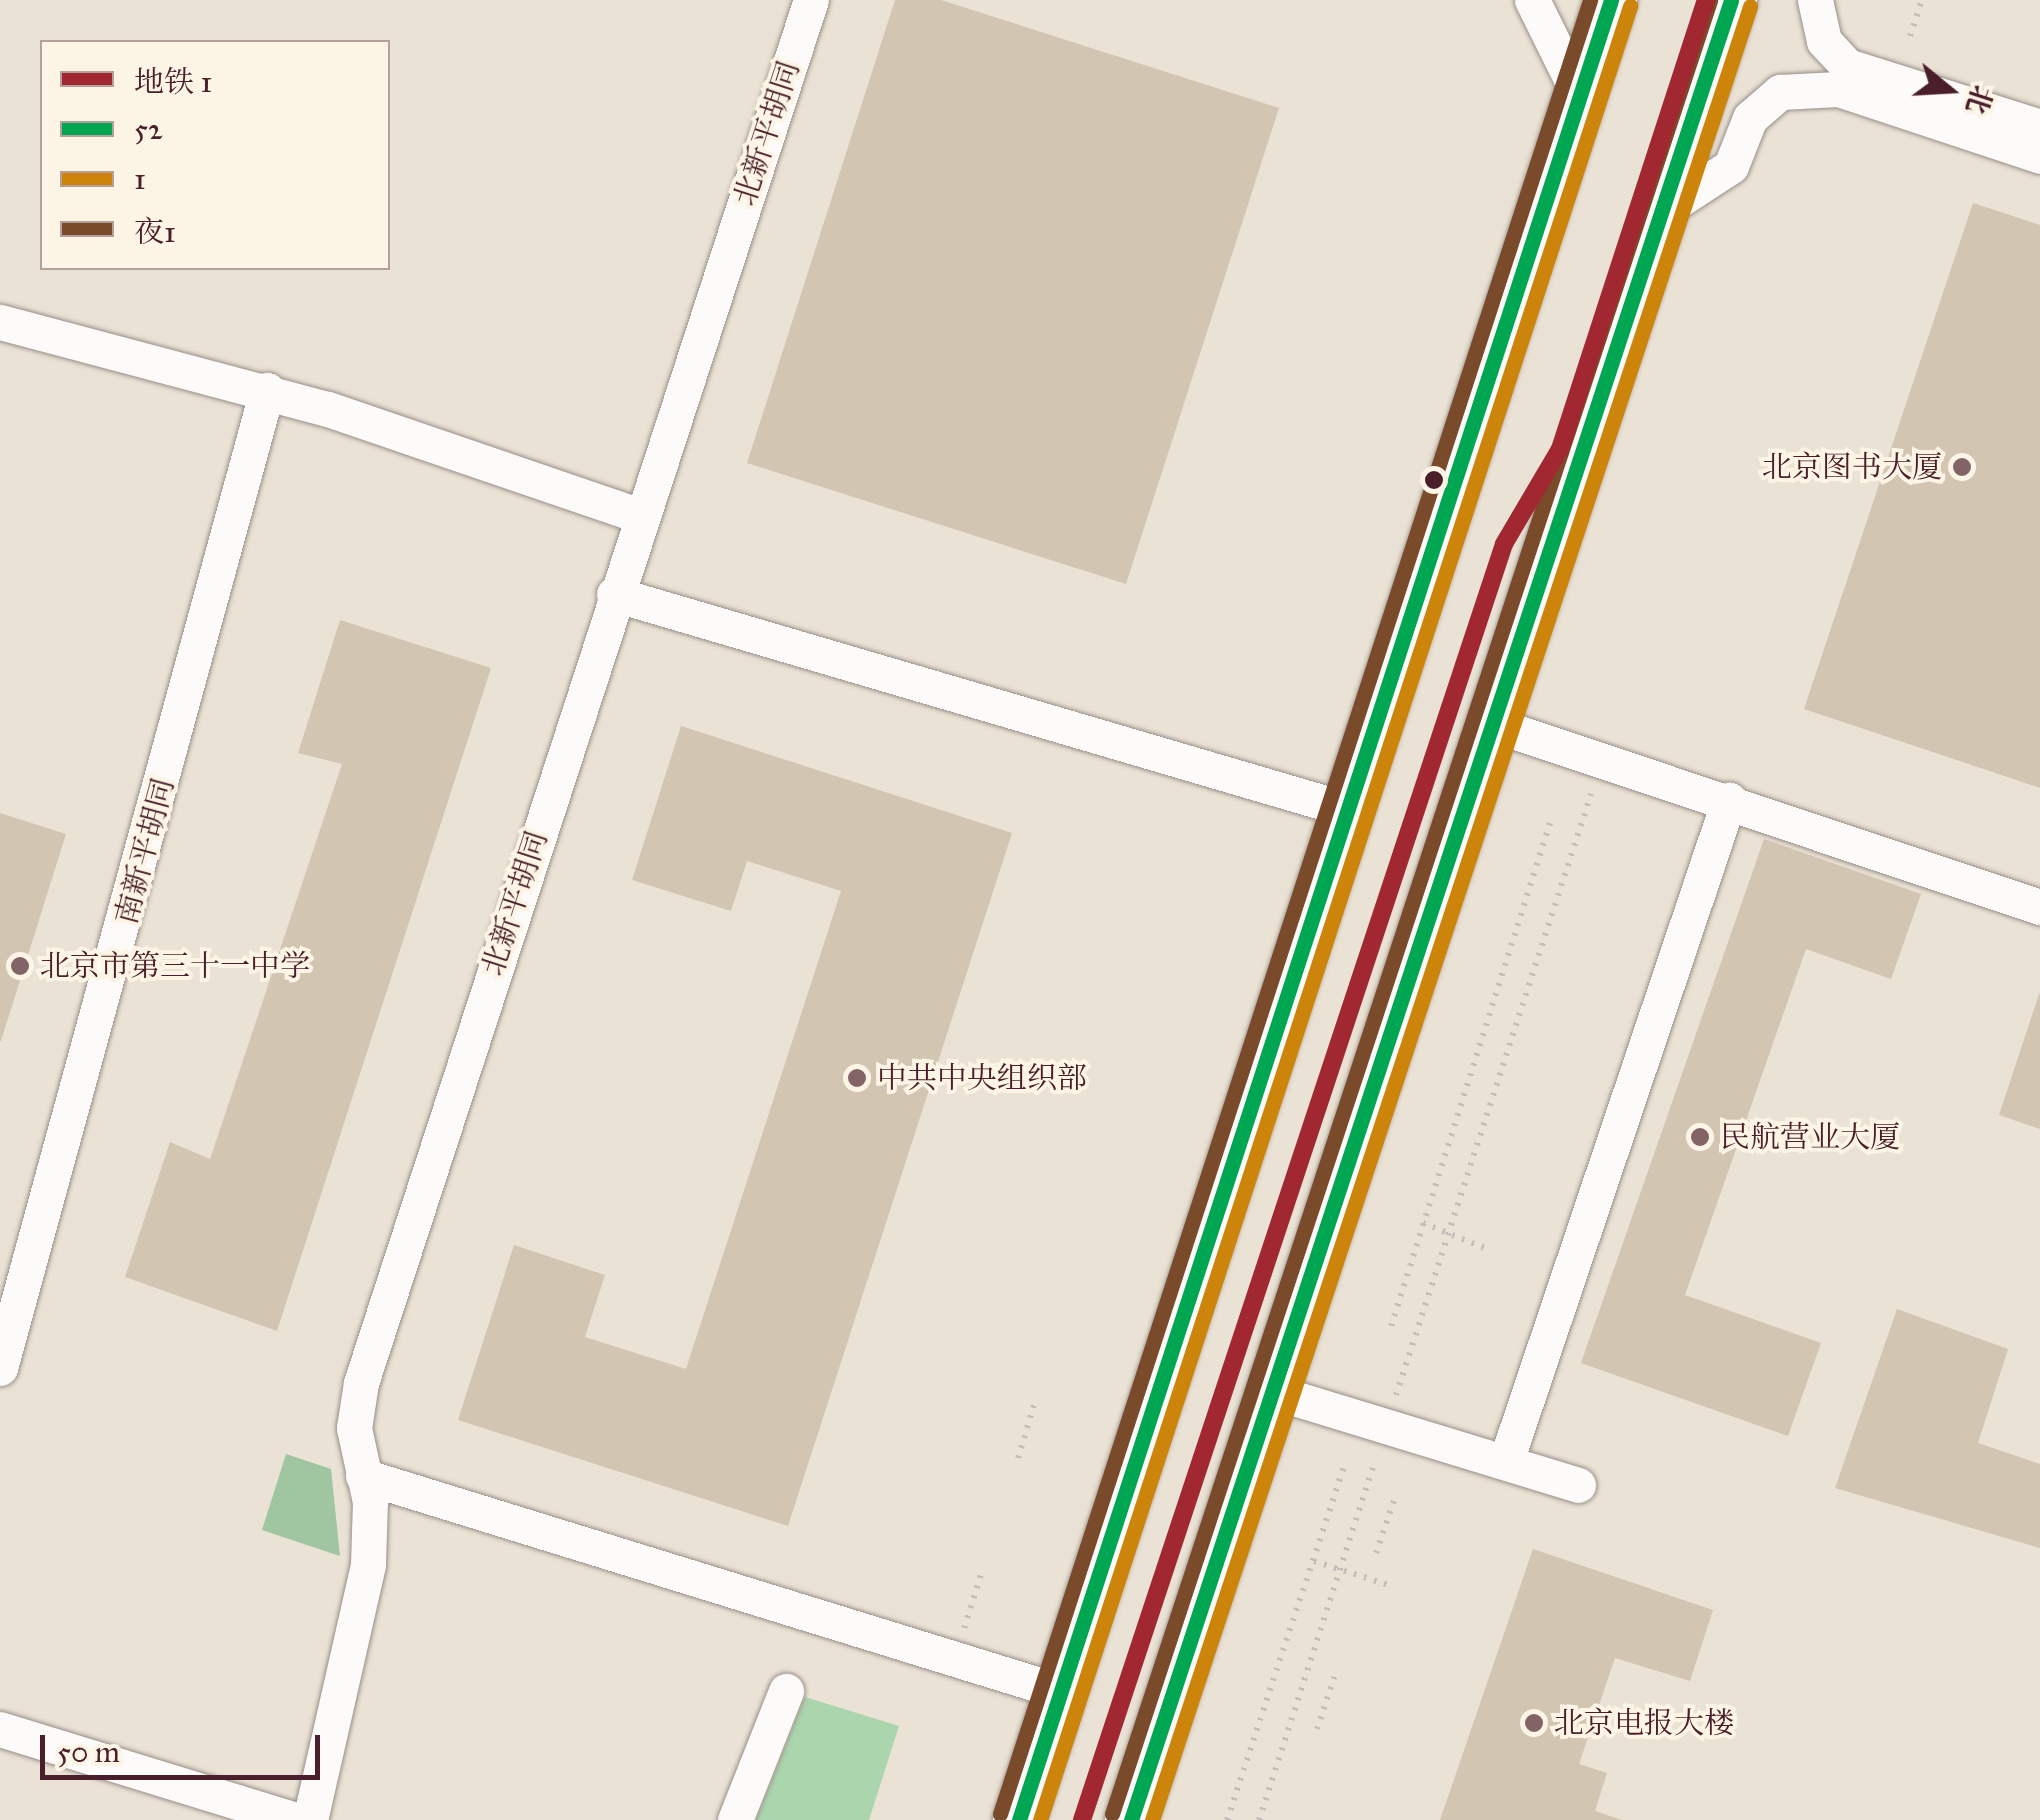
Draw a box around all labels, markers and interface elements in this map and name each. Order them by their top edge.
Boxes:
legend [40,40,390,270]
north arrow [1900,40,2000,140]
street label: 北新平胡同 [727,56,807,210]
text: 地铁 1 [134,64,212,100]
text: 北 [1958,81,2000,118]
text: 52 [134,111,163,147]
text: 1 [134,161,146,197]
text: 夜1 [134,214,176,250]
place label: 北京图书大厦 [1762,449,1942,485]
marker: 北京图书大厦 [1951,456,1973,478]
unlabelled marker [1424,470,1444,490]
street label: 南新平胡同 [108,774,182,928]
street label: 北新平胡同 [475,826,555,980]
place label: 北京市第三十一中学 [40,948,310,984]
marker: 北京市第三十一中学 [9,955,31,977]
place label: 中共中央组织部 [877,1060,1087,1096]
marker: 中共中央组织部 [846,1067,868,1089]
place label: 民航营业大厦 [1720,1119,1900,1155]
marker: 民航营业大厦 [1689,1126,1711,1148]
place label: 北京电报大楼 [1554,1705,1734,1741]
marker: 北京电报大楼 [1523,1712,1545,1734]
scale bar [45,1715,325,1777]
text: 50 m [57,1734,120,1770]

